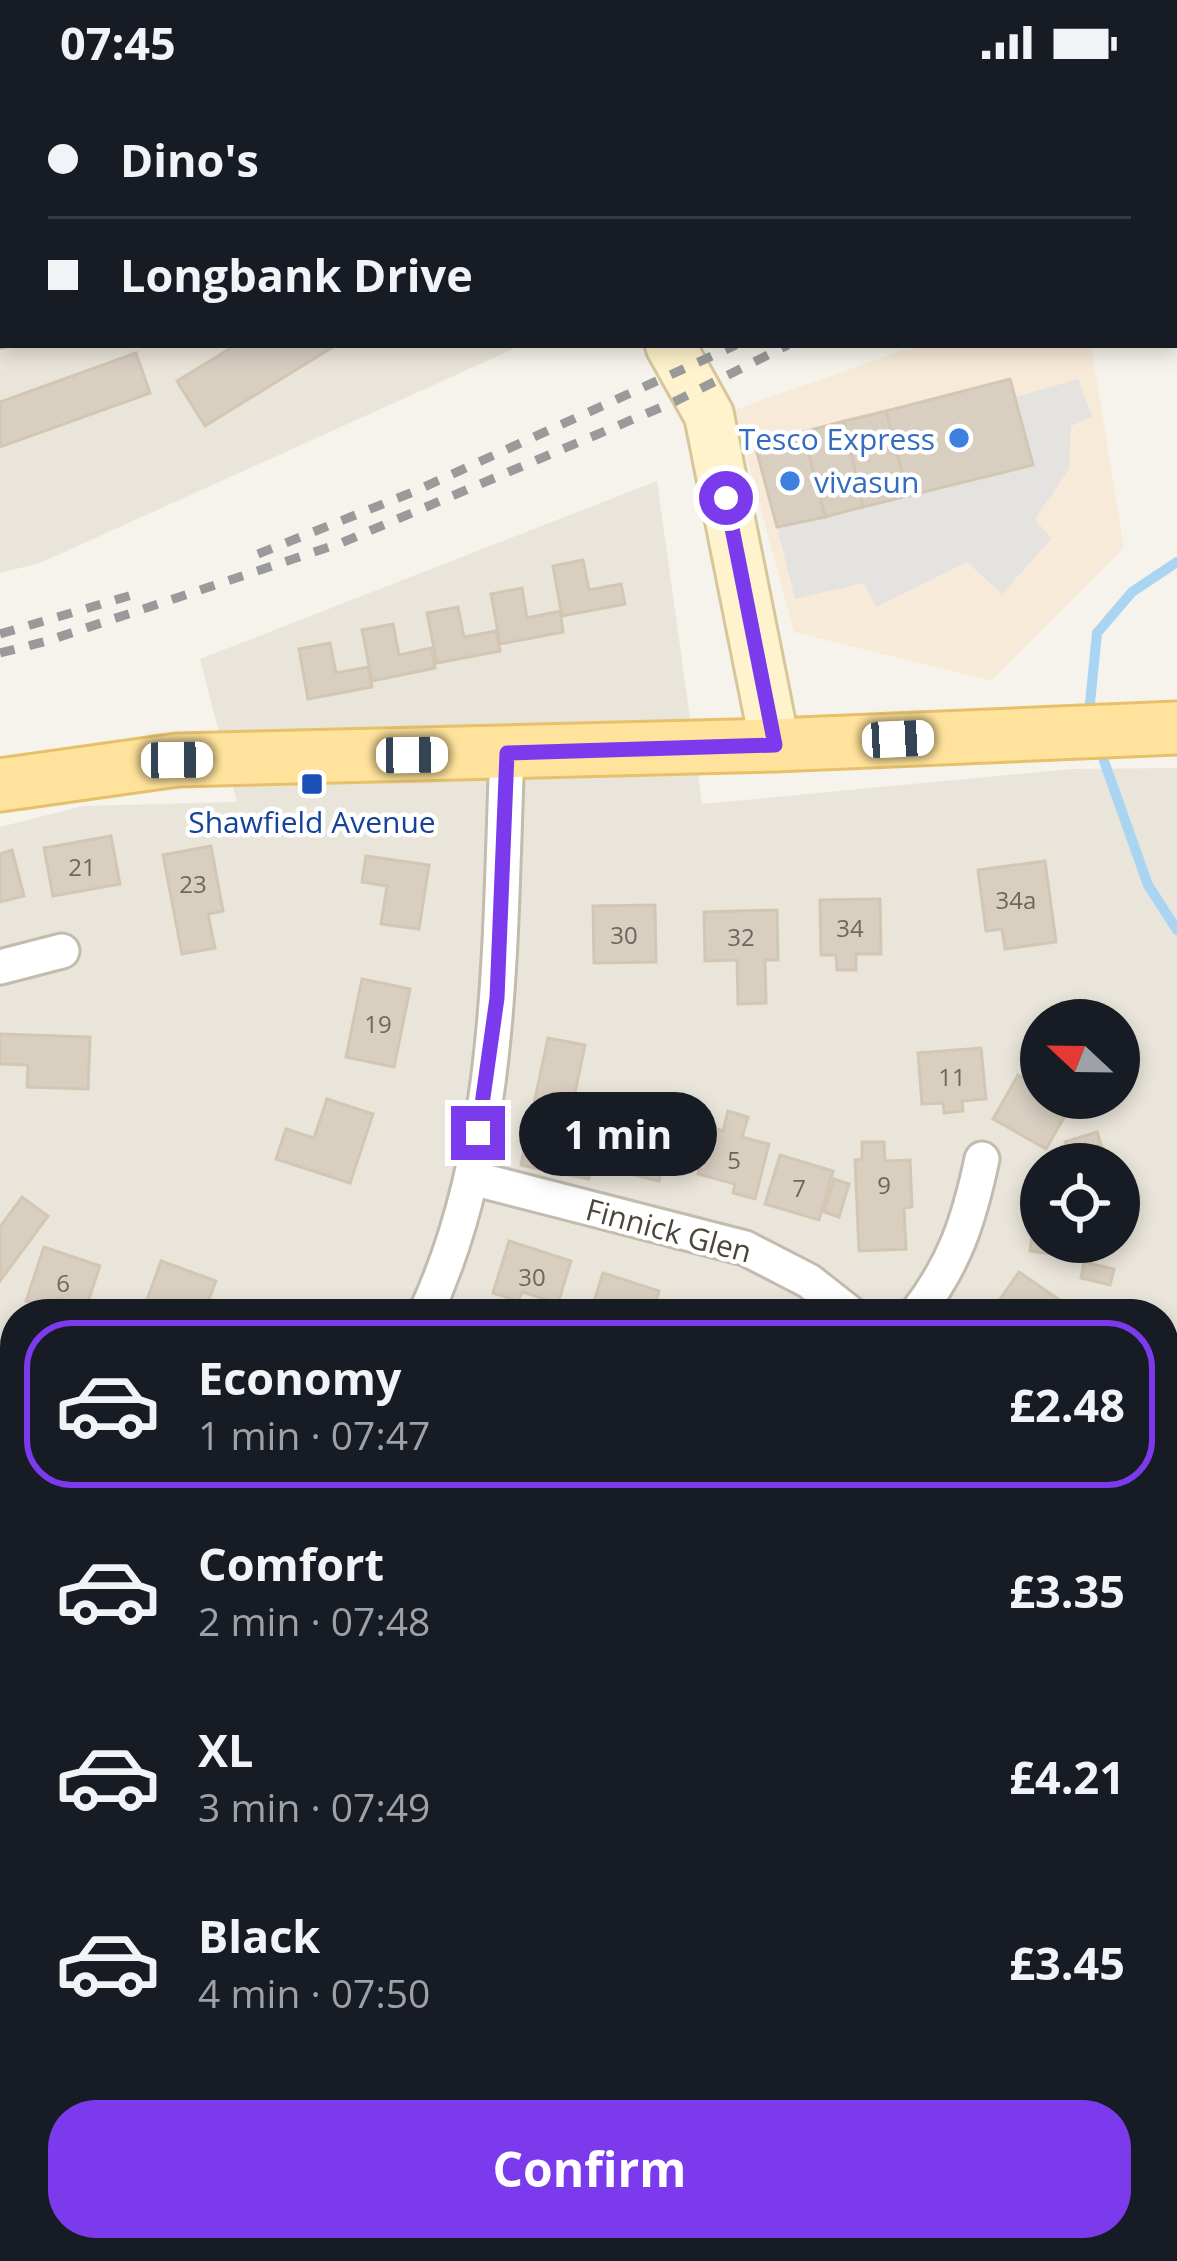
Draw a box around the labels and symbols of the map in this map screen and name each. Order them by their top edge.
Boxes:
place label: Tesco Express [739,418,935,459]
marker: Tesco Express [946,425,972,451]
place label: vivasun [814,461,919,502]
marker: vivasun [777,468,803,494]
route start [699,471,753,525]
car [861,719,935,759]
car [376,736,448,774]
car [141,741,213,779]
marker: Shawfield Avenue [299,771,325,797]
place label: Shawfield Avenue [188,801,436,842]
house number: 21 [68,850,96,883]
house number: 23 [179,867,207,900]
house number: 34a [996,883,1036,916]
house number: 34 [836,911,864,944]
house number: 30 [610,918,638,951]
house number: 32 [727,920,755,953]
north arrow [1020,999,1140,1119]
house number: 19 [364,1007,392,1040]
house number: 11 [938,1060,966,1093]
callout: 1 min [520,1091,718,1175]
route end [451,1106,505,1160]
house number: 5 [727,1143,741,1176]
house number: 9 [877,1168,891,1201]
house number: 7 [792,1171,806,1204]
street label: Finnick Glen [582,1188,756,1272]
house number: 30 [518,1260,546,1293]
house number: 6 [56,1266,70,1299]

